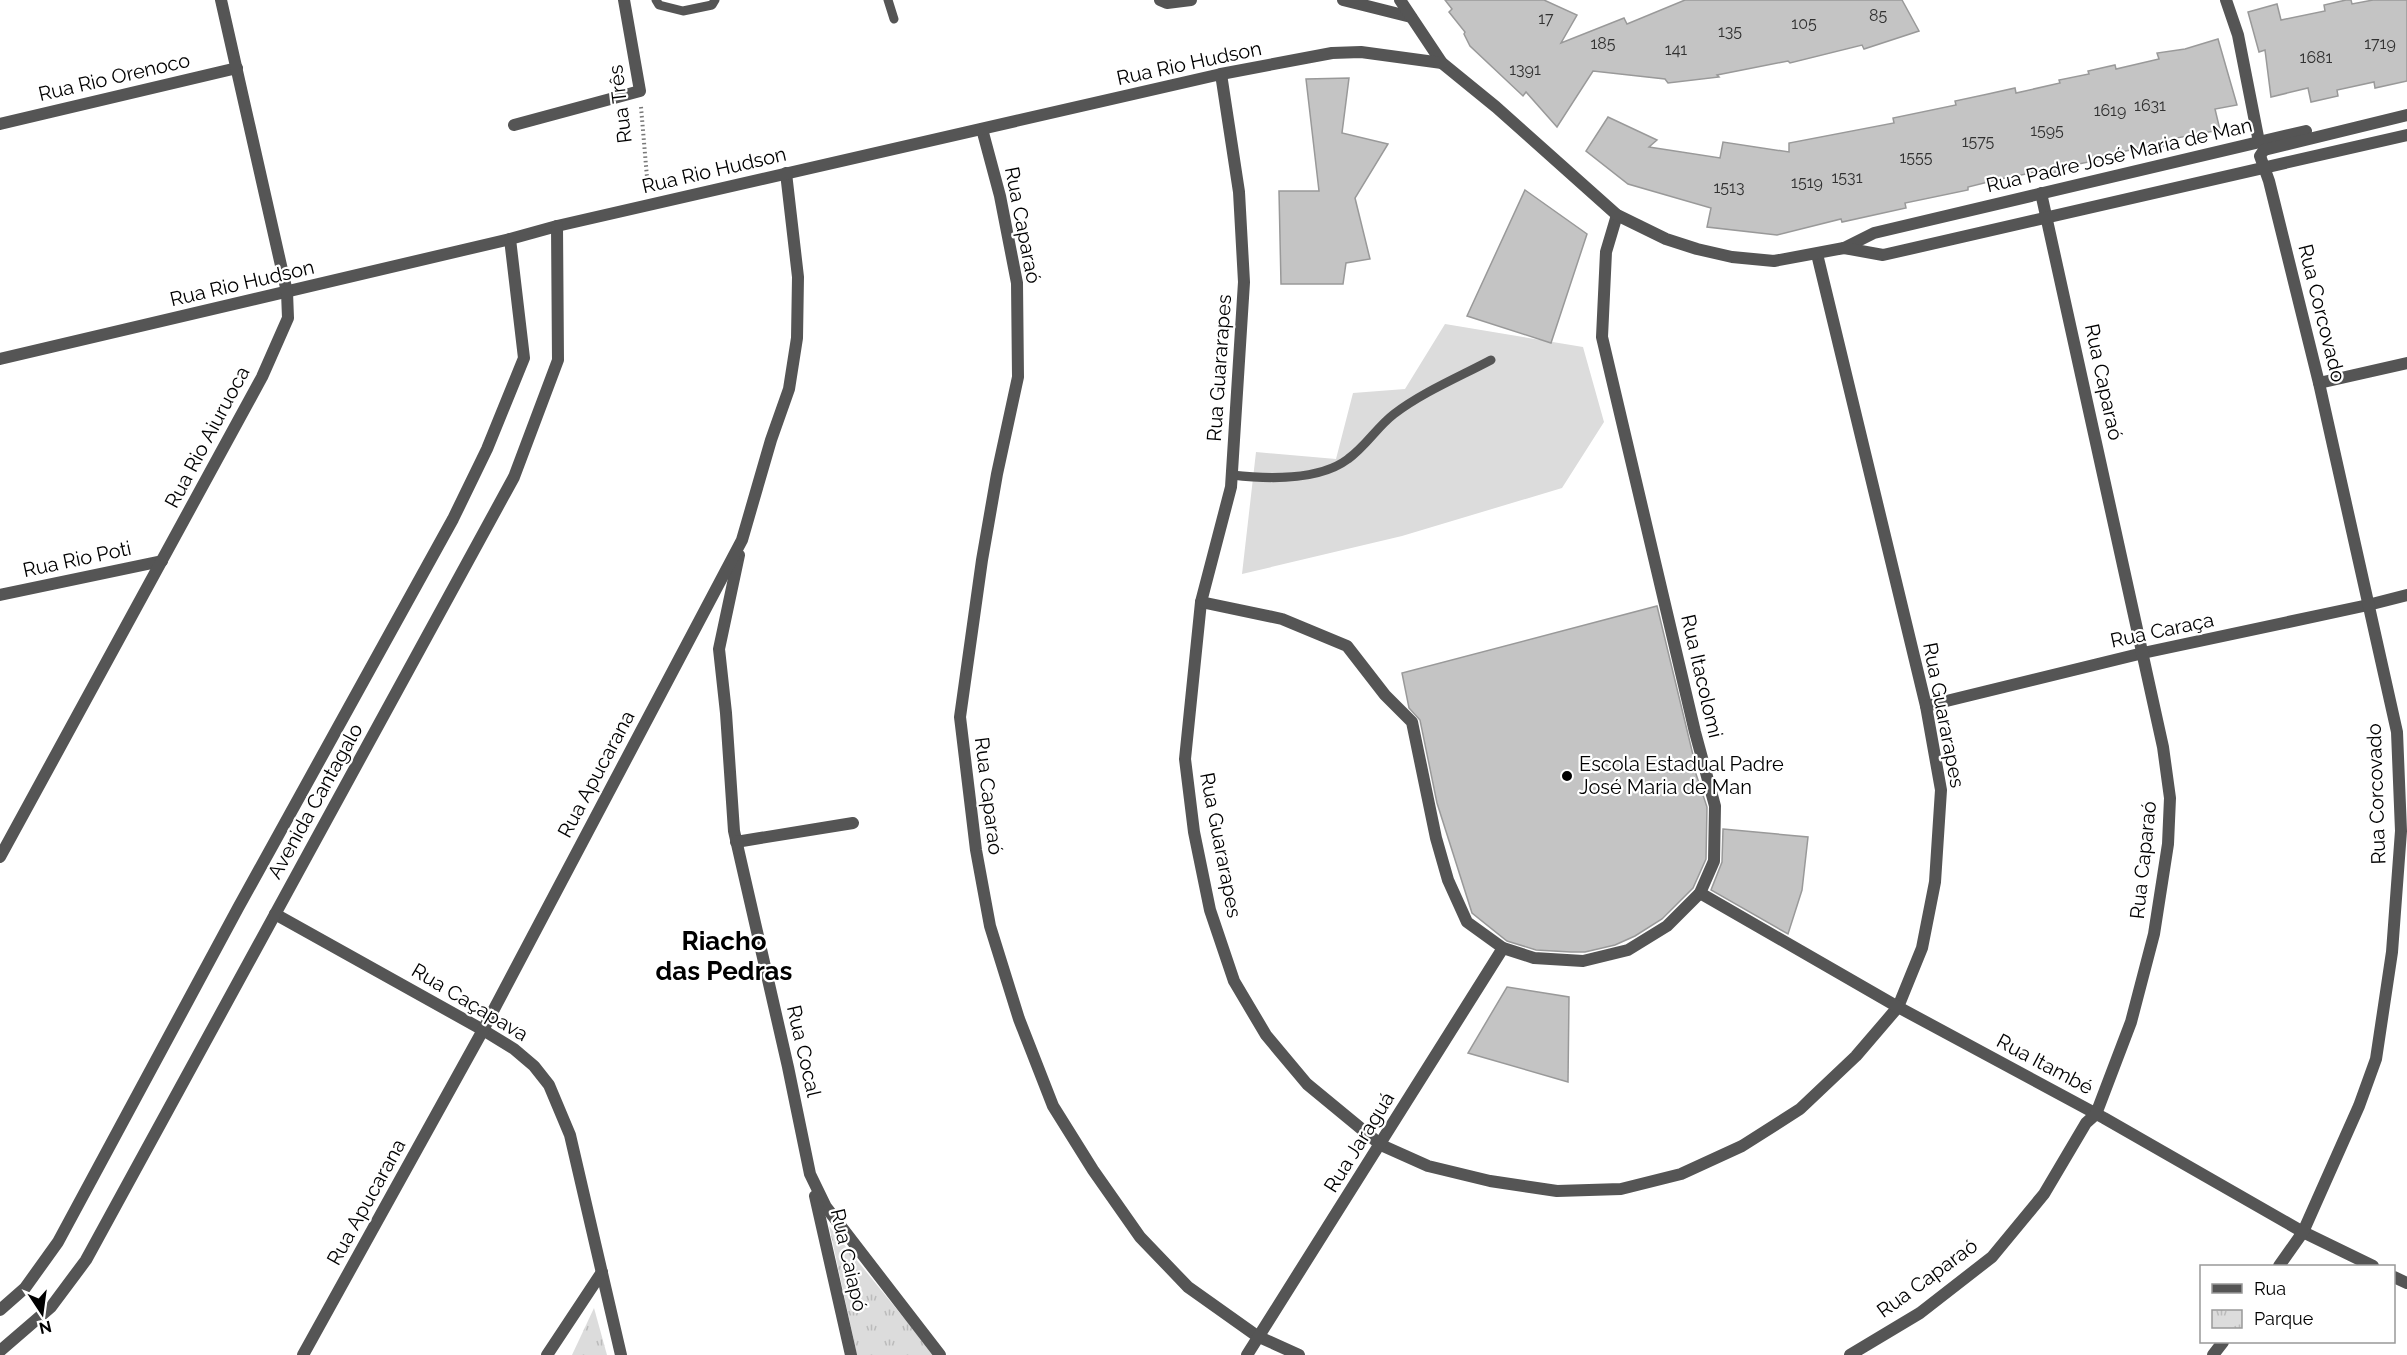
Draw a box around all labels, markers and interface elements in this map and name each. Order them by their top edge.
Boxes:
house number: 85 [1869,6,1887,25]
house number: 17 [1538,9,1554,28]
house number: 105 [1791,14,1817,33]
house number: 135 [1718,22,1742,41]
house number: 185 [1590,34,1616,53]
house number: 1719 [2364,34,2396,53]
street label: Rua Rio Hudson [1114,36,1264,90]
house number: 141 [1665,40,1687,59]
street label: Rua Rio Orenoco [36,48,192,106]
house number: 1681 [2300,48,2333,67]
house number: 1391 [1509,60,1541,79]
street label: Rua Três [603,63,637,145]
house number: 1631 [2134,96,2166,115]
house number: 1619 [2094,101,2126,120]
street label: Rua Padre José Maria de Man [1984,113,2254,197]
house number: 1595 [2030,121,2064,140]
house number: 1575 [1962,132,1995,151]
street label: Rua Rio Hudson [639,142,789,198]
house number: 1555 [1899,148,1933,167]
street label: Rua Caparaó [1000,165,1046,286]
house number: 1531 [1832,168,1863,187]
house number: 1519 [1791,173,1823,192]
house number: 1513 [1714,178,1744,197]
street label: Rua Corcovado [2293,242,2351,384]
street label: Rua Rio Hudson [167,255,317,311]
street label: Rua Guararapes [1202,294,1236,442]
street label: Rua Caparaó [2080,322,2128,443]
street label: Rua Rio Aiuruoca [160,362,254,512]
street label: Rua Rio Poti [21,536,133,582]
street label: Rua Caraça [2108,607,2216,653]
street label: Rua Itacolomi [1676,612,1728,740]
street label: Rua Guararapes [1918,640,1970,790]
street label: Rua Apucarana [552,706,640,842]
street label: Avenida Cantagalo [262,719,368,883]
street label: Rua Corcovado [2362,723,2390,865]
street label: Rua Caparaó [970,736,1008,856]
place label: Escola Estadual Padre José Maria de Man [1579,752,1784,799]
marker: Escola Estadual Padre José Maria de Man [1560,769,1574,783]
street label: Rua Guararapes [1195,770,1247,920]
street label: Rua Caparaó [2125,800,2161,920]
district label: Riacho das Pedras [656,926,793,986]
street label: Rua Caçapava [407,958,533,1046]
street label: Rua Cocal [782,1003,826,1100]
street label: Rua Itambé [1993,1029,2098,1100]
street label: Rua Jaraguá [1319,1087,1399,1197]
street label: Rua Apucarana [322,1135,410,1269]
street label: Rua Caiapó [826,1206,873,1314]
street label: Rua Caparaó [1872,1233,1982,1323]
legend [2200,1265,2395,1343]
text: Rua [2254,1278,2286,1299]
north arrow [12,1283,72,1343]
text: Parque [2254,1308,2314,1329]
text: N [37,1316,53,1338]

